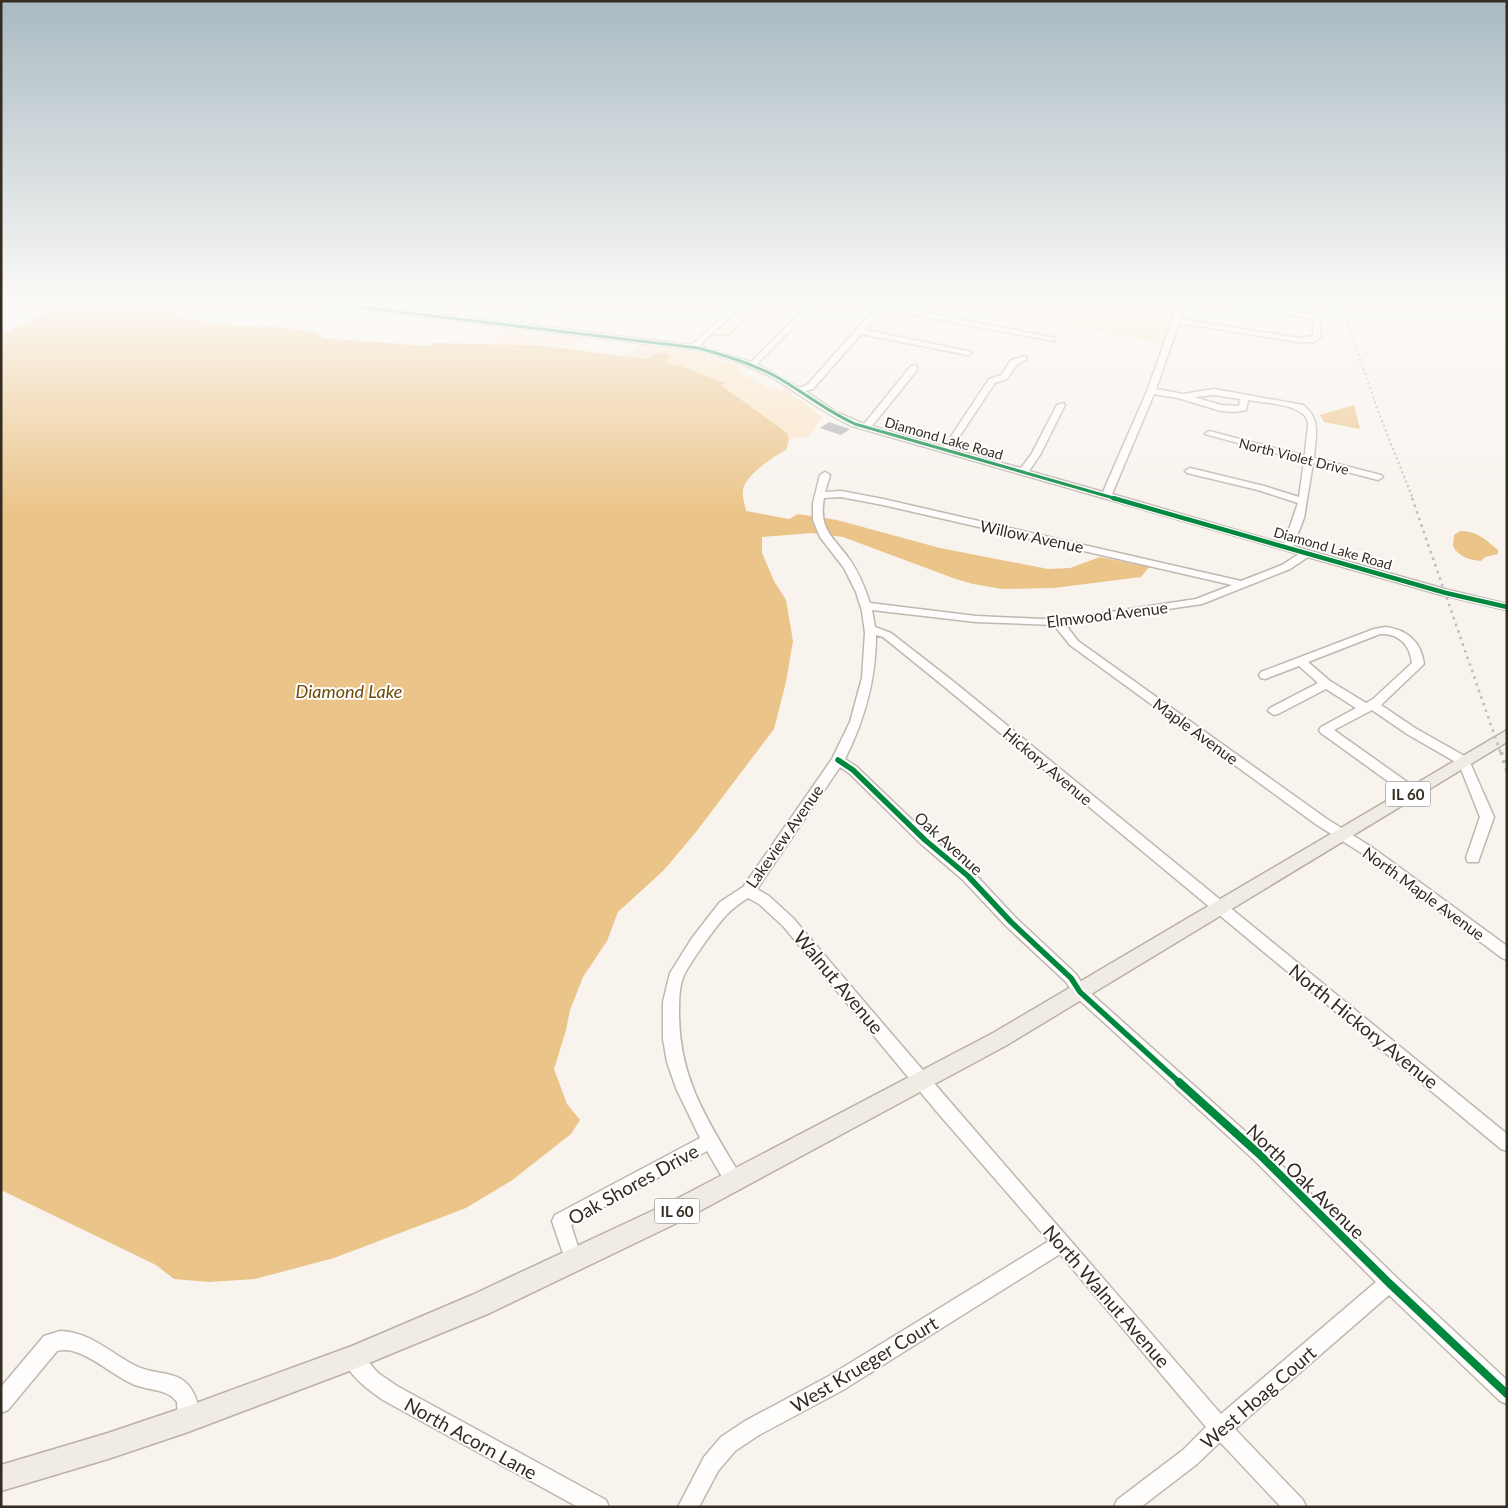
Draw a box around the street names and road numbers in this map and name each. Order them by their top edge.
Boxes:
street label: Diamond Lake Road [883,413,1005,463]
street label: North Violet Drive [1237,434,1351,478]
street label: Willow Avenue [978,516,1086,556]
street label: Diamond Lake Road [1272,523,1394,573]
street label: Elmwood Avenue [1045,597,1169,631]
street label: Maple Avenue [1150,694,1242,768]
street label: Hickory Avenue [1000,723,1096,809]
street label: Lakeview Avenue [741,781,827,891]
road number: IL 60 [1386,782,1430,806]
street label: Oak Avenue [911,807,987,879]
street label: North Maple Avenue [1359,842,1489,944]
street label: Walnut Avenue [789,926,889,1038]
street label: North Hickory Avenue [1285,959,1443,1093]
street label: North Oak Avenue [1242,1119,1370,1243]
street label: Oak Shores Drive [564,1139,702,1229]
road number: IL 60 [654,1198,700,1224]
street label: North Walnut Avenue [1039,1220,1175,1372]
street label: West Krueger Court [786,1311,942,1417]
street label: West Hoag Court [1196,1341,1321,1453]
street label: North Acorn Lane [401,1392,541,1484]

